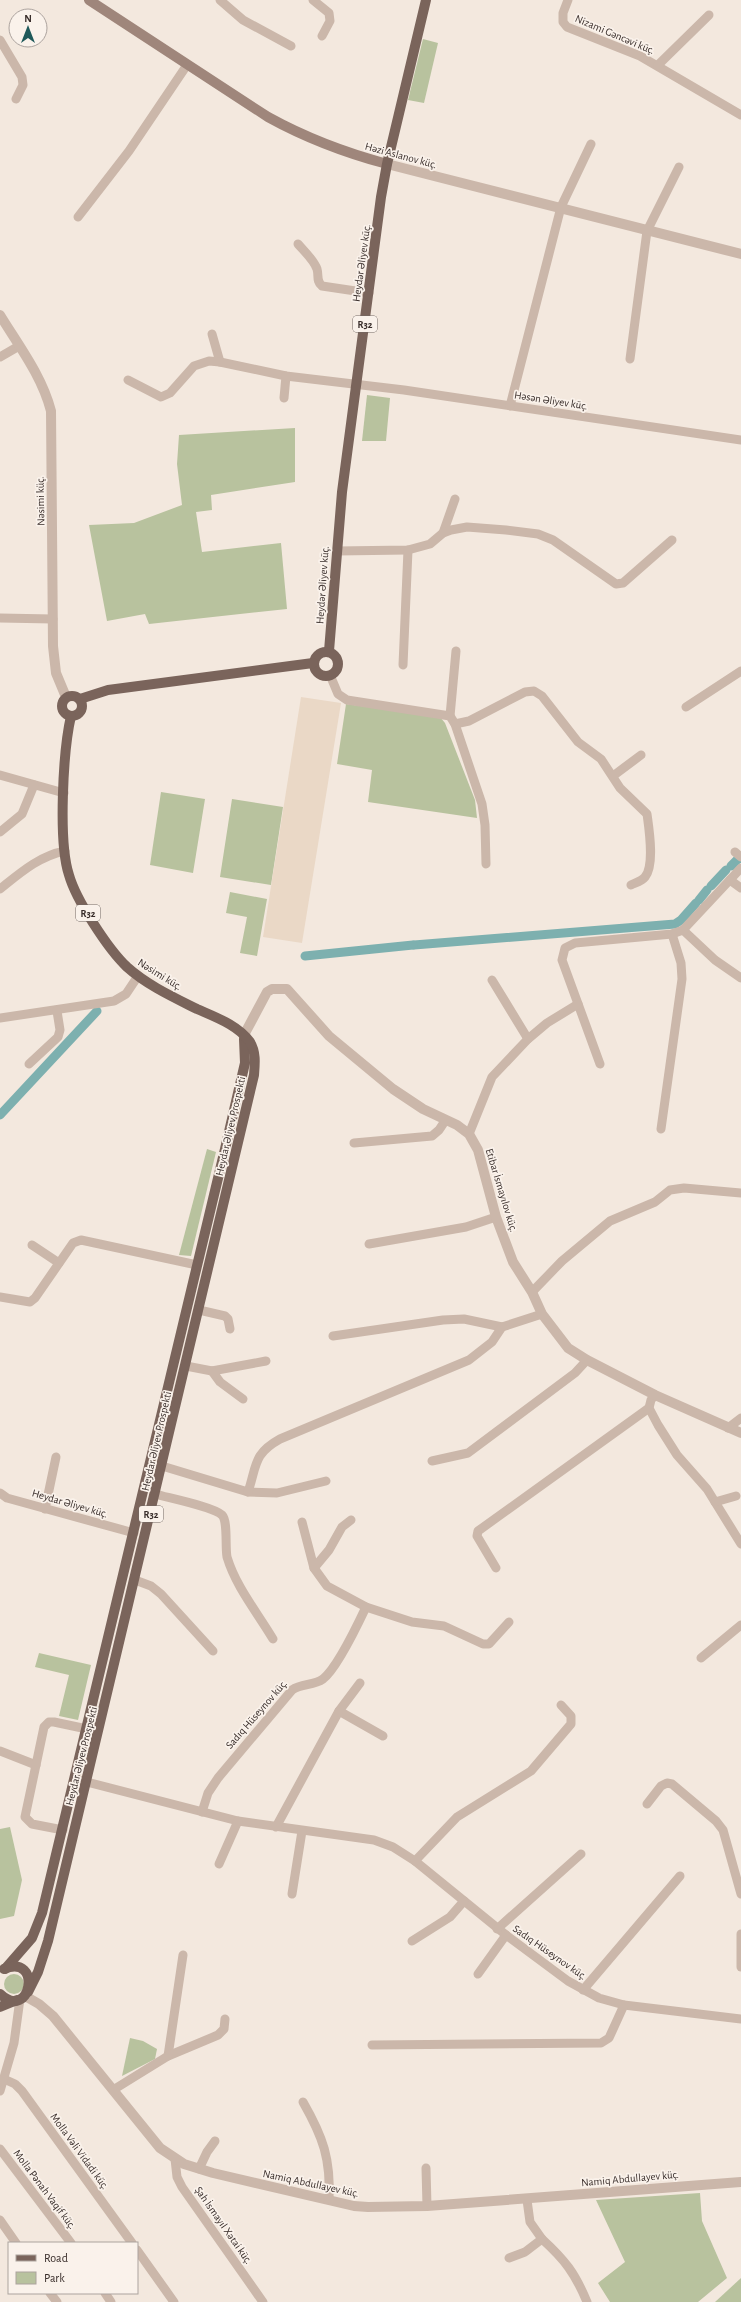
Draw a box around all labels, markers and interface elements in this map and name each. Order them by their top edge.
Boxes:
north arrow [8,8,48,48]
text: N [24,13,32,24]
street label: Nizami Gəncəvi küç. [573,13,656,56]
street label: Həzi Aslanov küç. [364,141,438,170]
street label: Heydər Əliyev küç. [351,224,372,303]
road number: R32 [353,316,377,332]
street label: Həsən Əliyev küç. [513,389,588,412]
street label: Nəsimi küç. [35,476,46,526]
street label: Heydər Əliyev küç. [314,546,331,624]
road number: R32 [76,905,100,921]
street label: Nəsimi küç. [136,957,184,992]
street label: Heydar Əliyev Prospekti [214,1075,247,1177]
street label: Etibar İsmayılov küç. [484,1147,519,1233]
street label: Heydar Əliyev Prospekti [140,1390,173,1492]
street label: Heydar Əliyev küç. [31,1487,109,1520]
road number: R32 [139,1506,163,1522]
street label: Sadıq Hüseynov küç. [224,1678,289,1751]
street label: Heydar Əliyev Prospekti [64,1705,99,1807]
street label: Sadıq Hüseynov küç. [511,1923,589,1982]
street label: Molla Vəli Vidadi küç. [48,2111,111,2191]
street label: Molla Pənah Vaqif küç. [11,2148,78,2231]
street label: Namiq Abdullayev küç. [262,2168,360,2199]
street label: Namiq Abdullayev küç. [581,2169,679,2188]
street label: Şah İsmayıl Xətai küç. [193,2185,254,2266]
legend [8,2242,138,2294]
text: Road [44,2252,68,2264]
text: Park [44,2272,65,2284]

